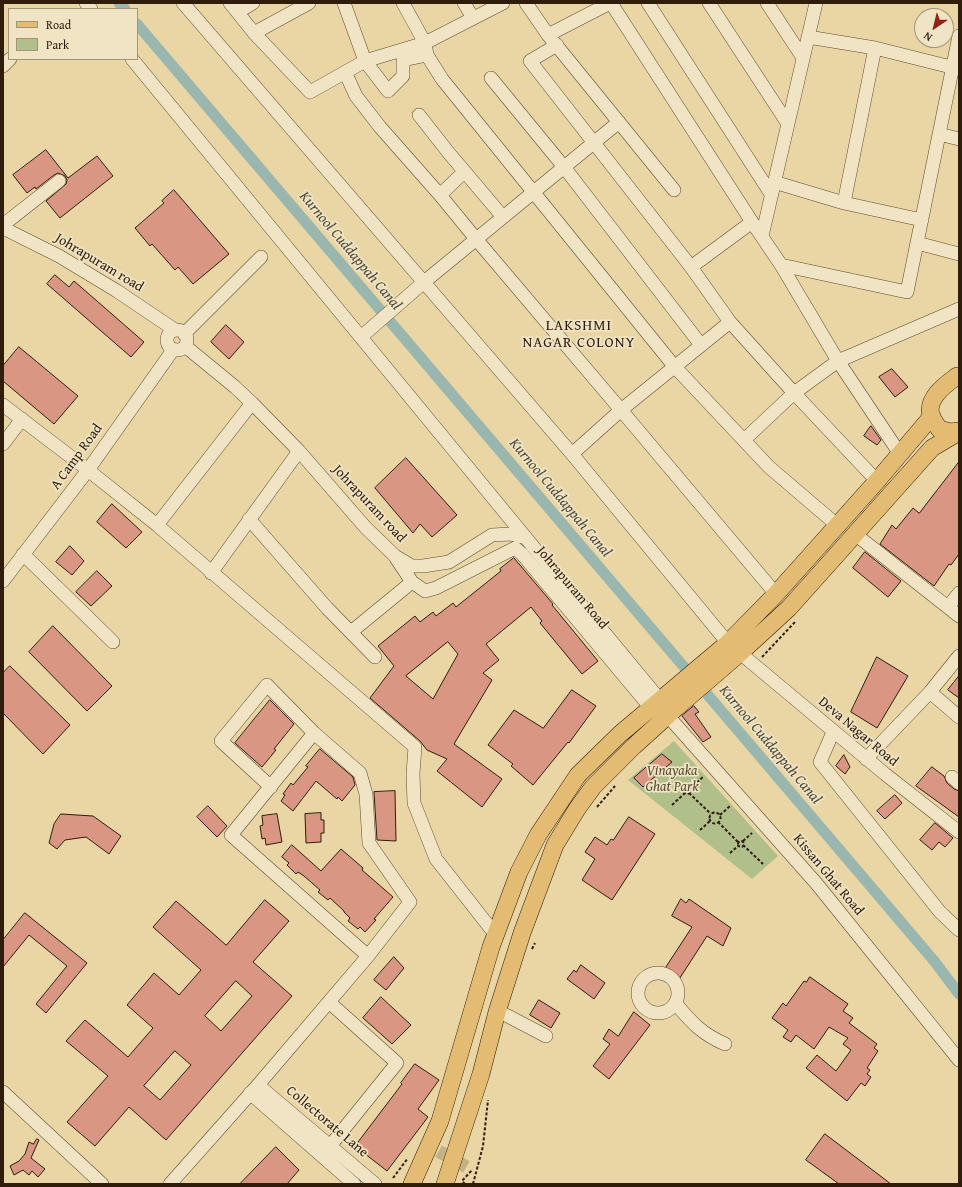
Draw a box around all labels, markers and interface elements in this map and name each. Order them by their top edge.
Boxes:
legend [8,8,138,60]
north arrow [914,8,954,48]
text: Road [46,16,71,33]
text: N [920,28,935,46]
text: Park [46,36,69,53]
water label: Kurnool Cuddappah Canal [295,188,405,314]
street label: Johrapuram road [52,230,146,296]
district label: LAKSHMI NAGAR COLONY [522,317,636,352]
street label: A Camp Road [48,421,106,493]
water label: Kurnool Cuddappah Canal [505,435,615,561]
street label: Johrapuram road [329,462,409,546]
street label: Johrapuram Road [533,543,611,633]
water label: Kurnool Cuddappah Canal [715,682,825,808]
street label: Deva Nagar Road [815,694,901,770]
park label: Vinayaka Ghat Park [645,763,699,796]
street label: Kissan Ghat Road [789,831,867,919]
street label: Collectorate Lane [282,1083,372,1161]

